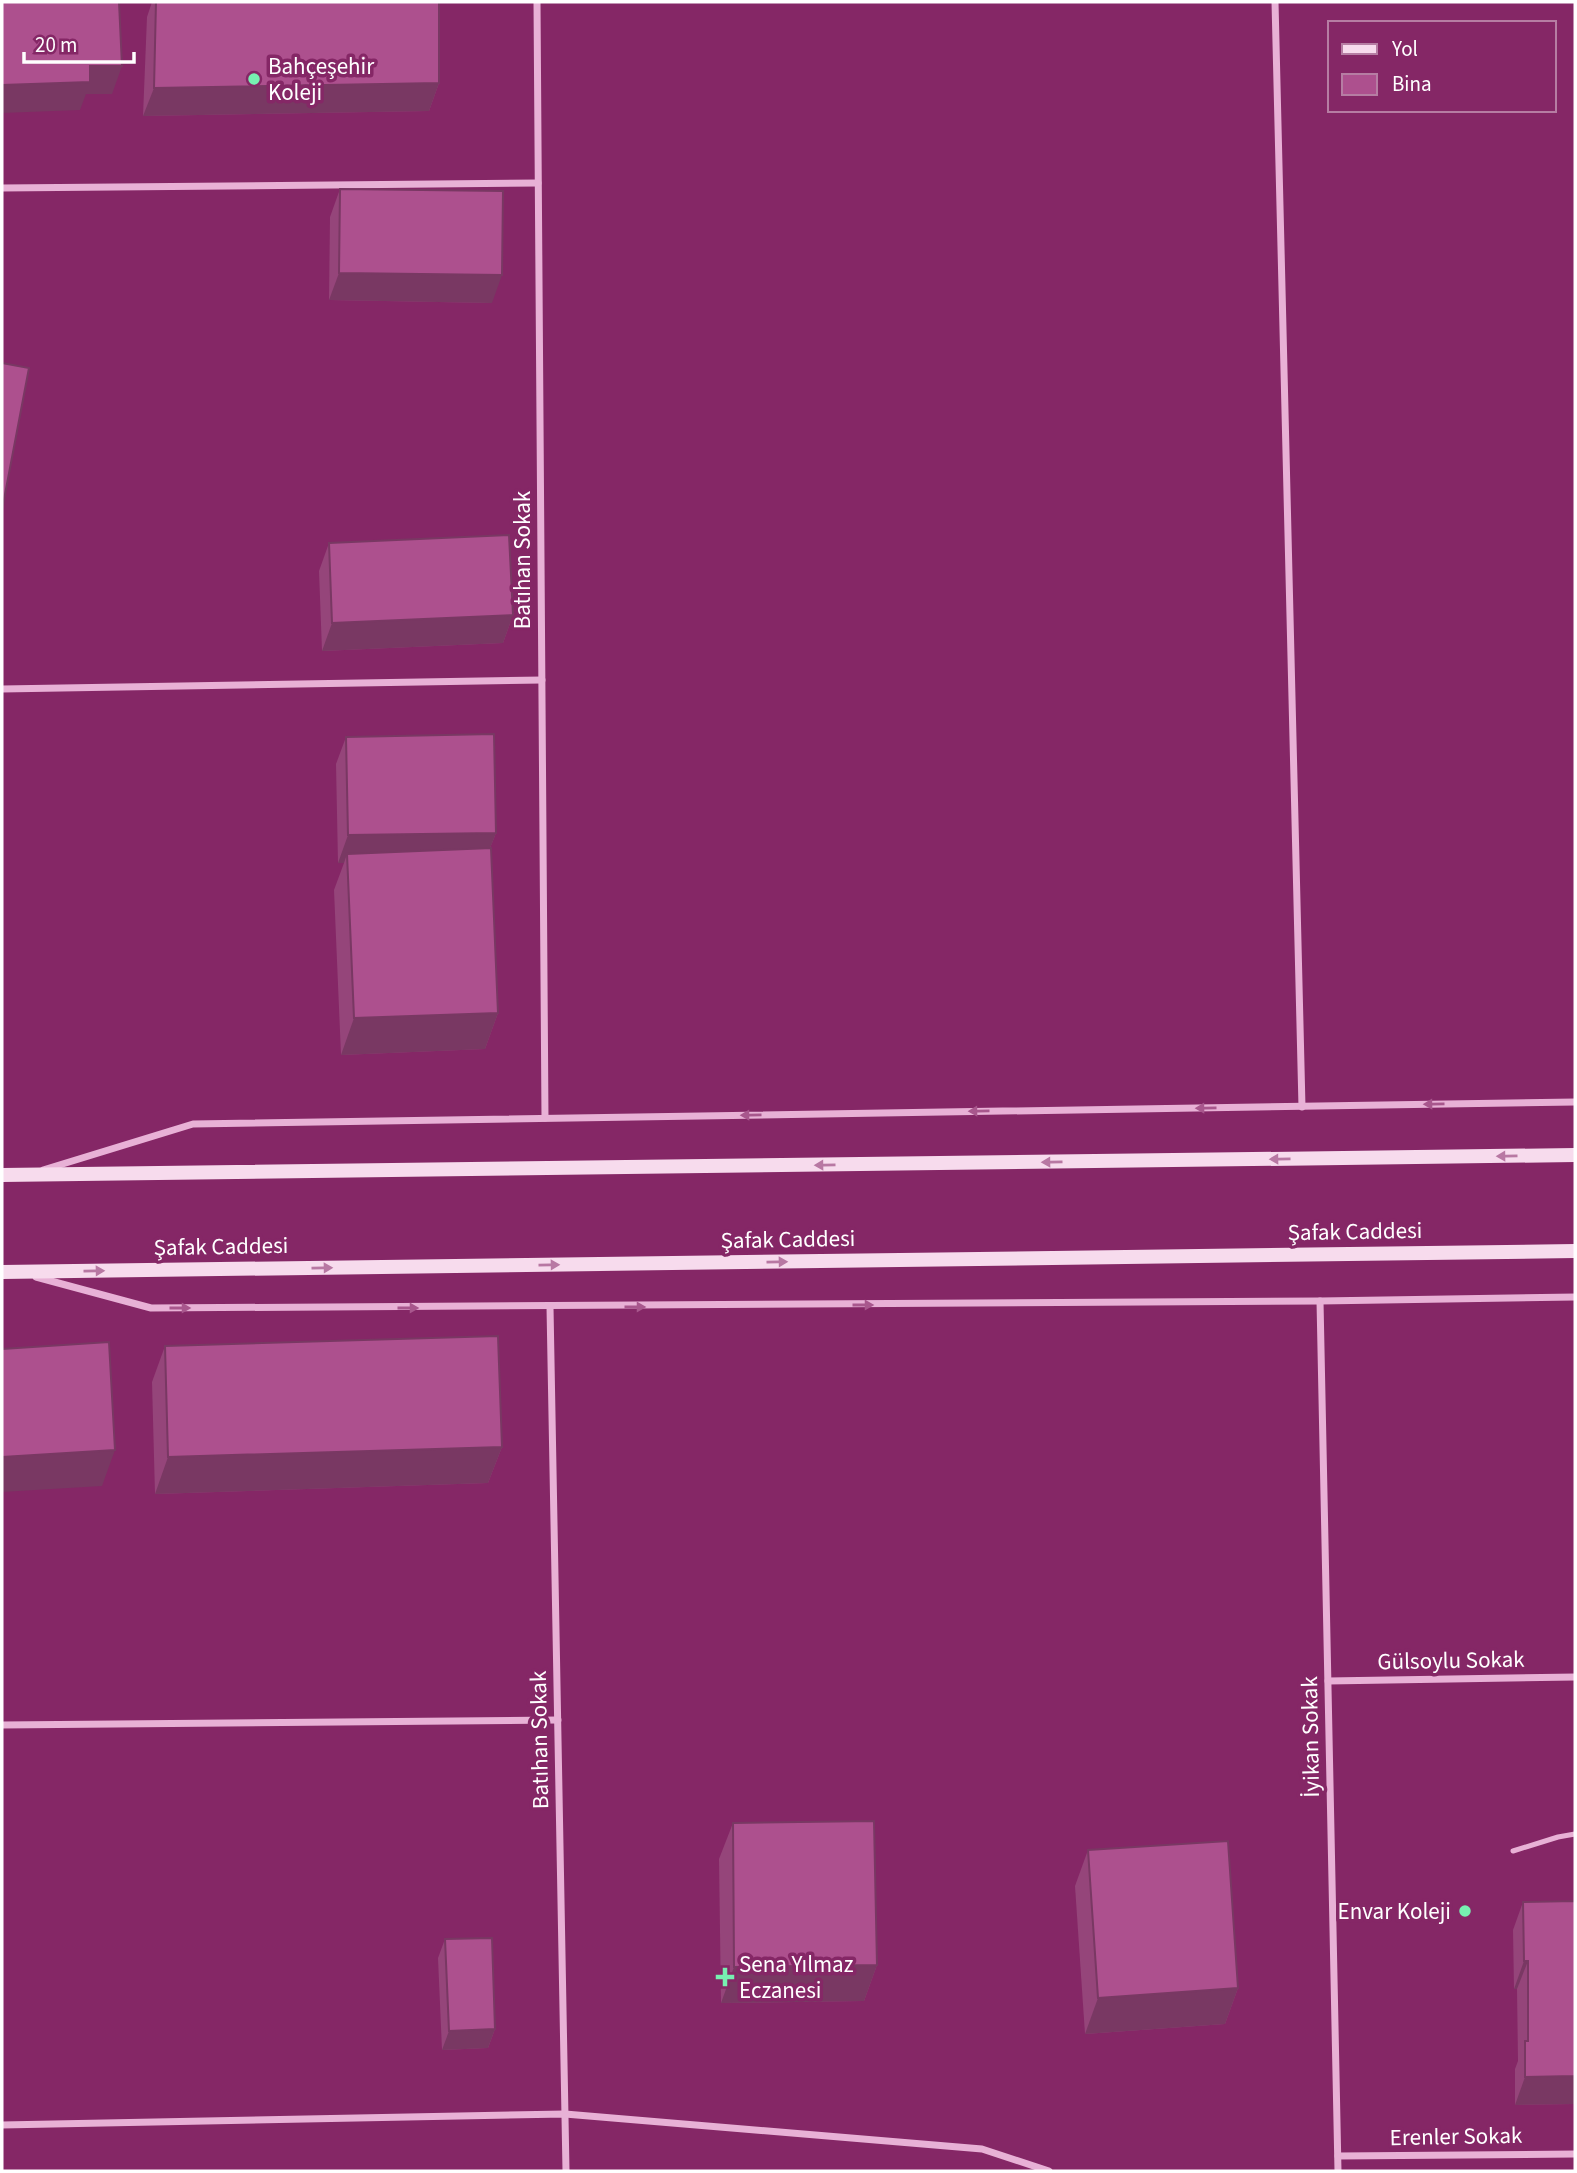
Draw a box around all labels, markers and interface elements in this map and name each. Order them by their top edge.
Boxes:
scale bar [24,21,135,65]
legend [1328,21,1556,112]
text: 20 m [35,30,77,60]
text: Yol [1391,34,1418,64]
place label: Bahçeşehir Koleji [268,50,375,109]
text: Bina [1392,69,1432,99]
marker: Bahçeşehir Koleji [246,71,262,87]
street label: Batıhan Sokak [506,490,539,629]
one-way arrow [1422,1099,1444,1110]
one-way arrow [1195,1102,1217,1114]
one-way arrow [967,1106,989,1117]
one-way arrow [740,1109,762,1120]
one-way arrow [1496,1150,1518,1162]
one-way arrow [1268,1153,1290,1165]
one-way arrow [1041,1156,1063,1168]
one-way arrow [813,1159,835,1171]
street label: Şafak Caddesi [1287,1214,1423,1249]
street label: Şafak Caddesi [720,1222,856,1257]
street label: Şafak Caddesi [153,1229,289,1264]
one-way arrow [766,1256,788,1267]
one-way arrow [539,1259,561,1271]
one-way arrow [311,1262,333,1274]
one-way arrow [84,1265,106,1277]
one-way arrow [852,1299,874,1311]
one-way arrow [624,1301,646,1312]
one-way arrow [169,1302,191,1314]
one-way arrow [397,1302,419,1314]
street label: Gülsoylu Sokak [1377,1643,1525,1678]
street label: Batıhan Sokak [522,1670,557,1809]
street label: İyikan Sokak [1293,1675,1328,1798]
place label: Envar Koleji [1338,1895,1451,1928]
marker: Envar Koleji [1457,1903,1473,1919]
place label: Sena Yılmaz Eczanesi [739,1948,854,2007]
marker: Sena Yılmaz Eczanesi [717,1969,733,1985]
street label: Erenler Sokak [1389,2119,1523,2154]

